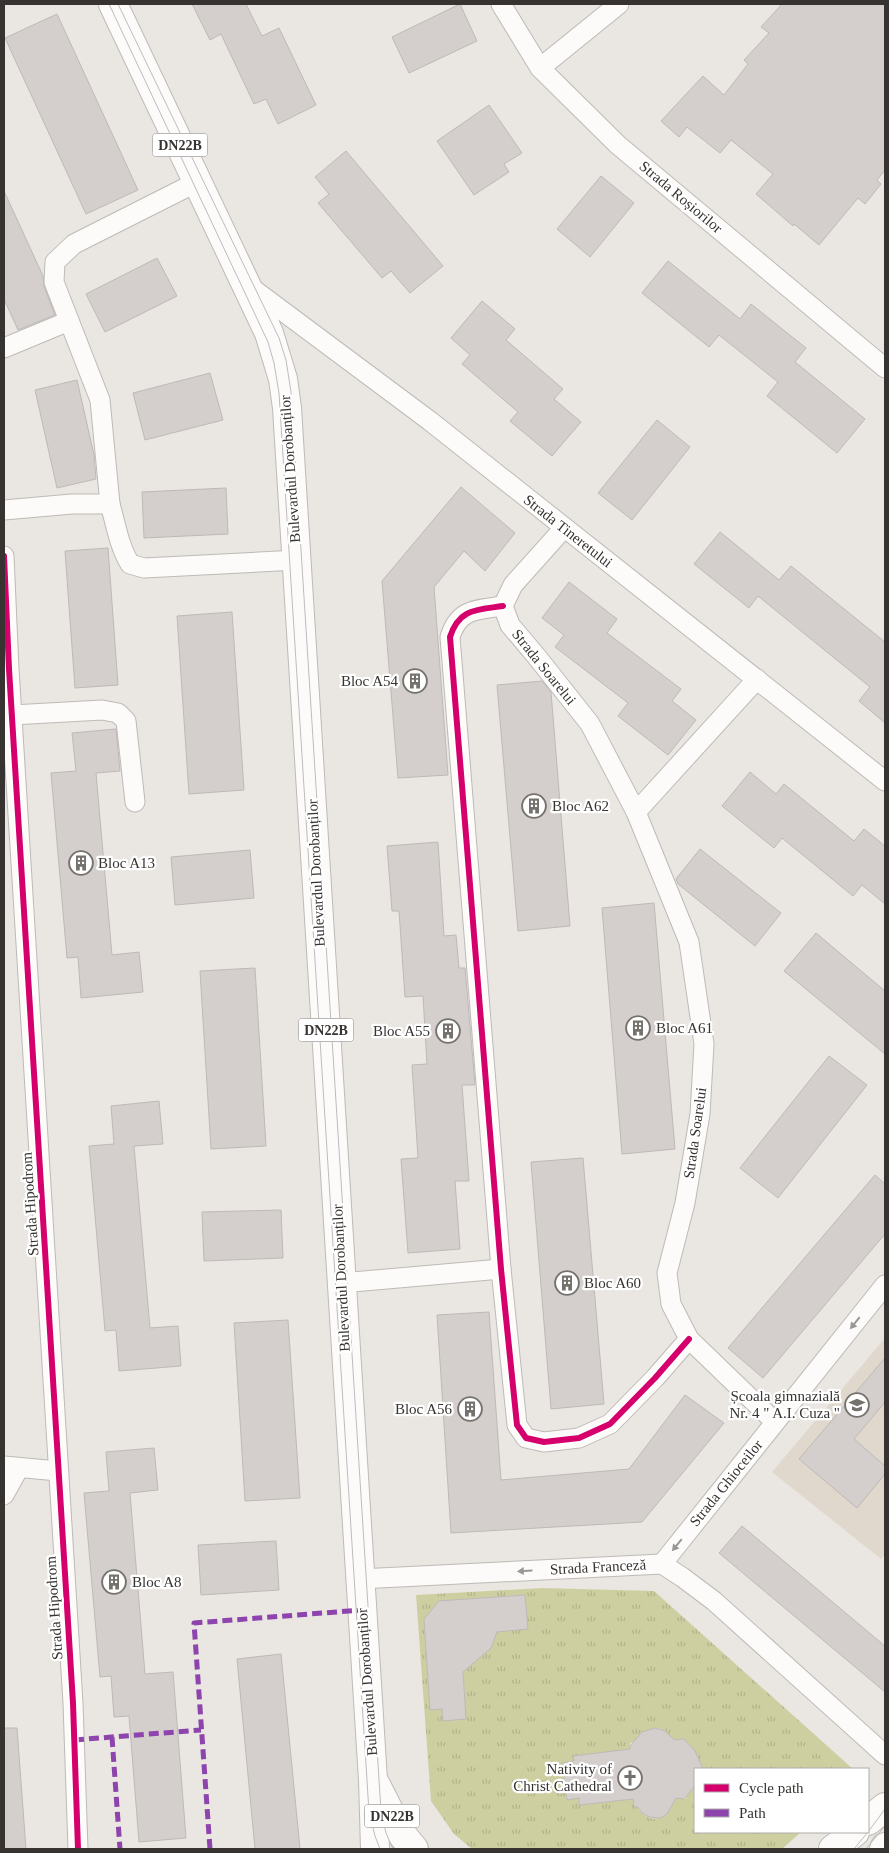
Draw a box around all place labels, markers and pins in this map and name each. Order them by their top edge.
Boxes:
building icon: Bloc A54 [402,668,428,694]
place label: Bloc A54 [341,673,398,689]
building icon: Bloc A62 [521,793,547,819]
place label: Bloc A62 [552,798,609,814]
building icon: Bloc A13 [68,850,94,876]
place label: Bloc A13 [98,855,155,871]
building icon: Bloc A61 [625,1015,651,1041]
building icon: Bloc A55 [435,1018,461,1044]
place label: Bloc A61 [656,1020,713,1036]
place label: Bloc A55 [373,1023,430,1039]
building icon: Bloc A60 [554,1270,580,1296]
place label: Bloc A60 [584,1275,641,1291]
place label: Școala gimnazială Nr. 4 " A.I. Cuza " [729,1388,840,1421]
school or university icon: Școala gimnazială Nr. 4 " A.I. Cuza " [844,1392,870,1418]
building icon: Bloc A56 [457,1396,483,1422]
place label: Bloc A56 [395,1401,452,1417]
building icon: Bloc A8 [101,1569,127,1595]
place label: Bloc A8 [132,1574,182,1590]
place label: Nativity of Christ Cathedral [513,1761,612,1794]
church icon: Nativity of Christ Cathedral [617,1765,643,1791]

